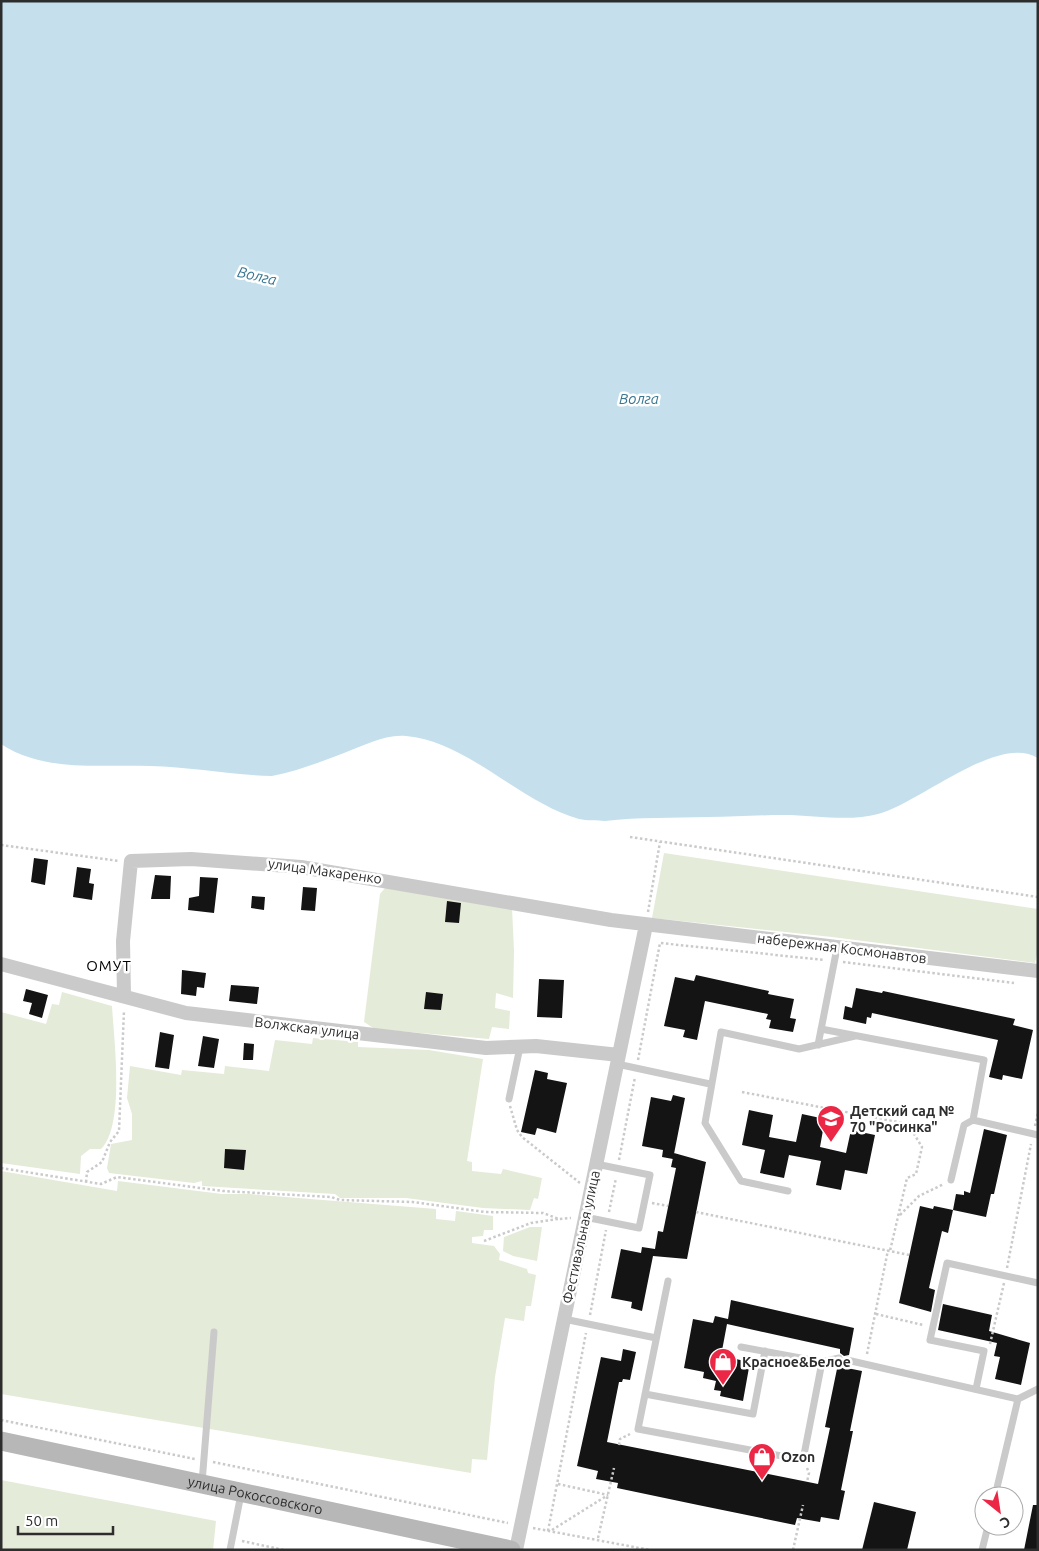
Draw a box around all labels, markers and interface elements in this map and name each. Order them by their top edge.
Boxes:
water label: Волга [236,263,278,288]
water label: Волга [619,390,659,407]
street label: улица Макаренко [267,855,383,887]
street label: набережная Космонавтов [756,930,928,966]
district label: ОМУТ [86,957,132,974]
street label: Волжская улица [254,1014,360,1042]
place label: Детский сад № 70 "Росинка" [850,1103,954,1135]
school or university icon: Детский сад № 70 "Росинка" [816,1104,846,1143]
street label: Фестивальная улица [559,1169,603,1305]
shop icon: Красное&Белое [708,1347,738,1386]
place label: Красное&Белое [742,1354,851,1370]
shop icon: Ozon [747,1442,777,1481]
place label: Ozon [781,1449,815,1465]
street label: улица Рокоссовского [186,1473,324,1518]
north arrow [974,1486,1024,1536]
scale bar [18,1504,112,1536]
text: 50 m [25,1512,58,1529]
text: С [998,1513,1013,1531]

